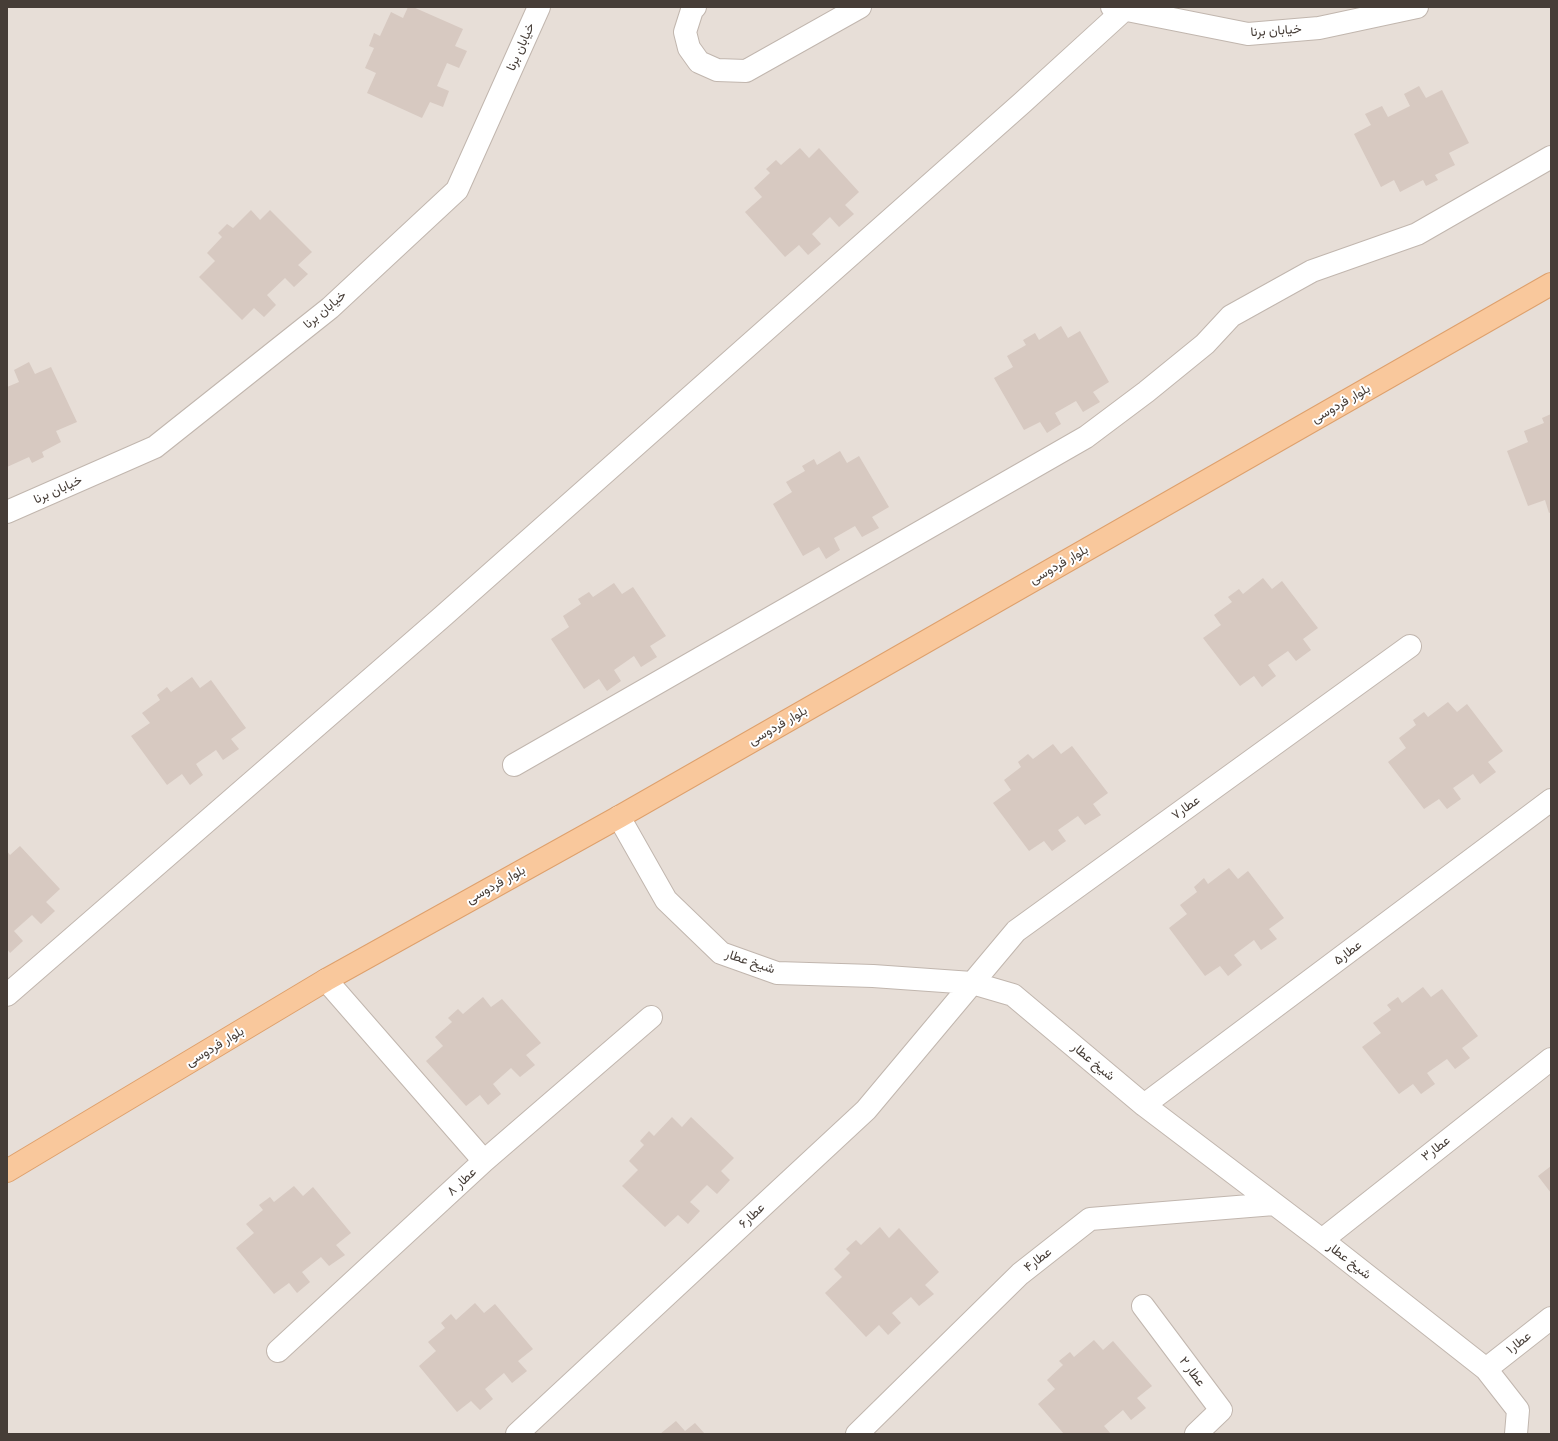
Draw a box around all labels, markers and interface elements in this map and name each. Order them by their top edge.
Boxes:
street label: خیابان برنا [503,20,539,74]
street label: خیابان برنا [1250,21,1302,41]
street label: خیابان برنا [300,288,350,332]
street label: بلوار فردوسی [1309,381,1373,427]
street label: خیابان برنا [31,472,85,508]
street label: بلوار فردوسی [1027,542,1091,588]
street label: بلوار فردوسی [746,703,810,749]
street label: عطار۷ [1169,793,1203,823]
street label: بلوار فردوسی [464,862,528,908]
street label: عطار۵ [1331,937,1365,969]
street label: شیخ عطار [723,946,777,978]
street label: بلوار فردوسی [183,1024,247,1070]
street label: شیخ عطار [1068,1040,1118,1084]
street label: عطار۳ [1419,1133,1453,1165]
street label: عطار ۸ [444,1165,480,1199]
street label: عطار۶ [736,1200,768,1232]
street label: شیخ عطار [1324,1239,1374,1283]
street label: عطار۴ [1021,1244,1055,1276]
street label: عطار۱ [1503,1328,1535,1358]
street label: عطار ۲ [1176,1354,1208,1390]

